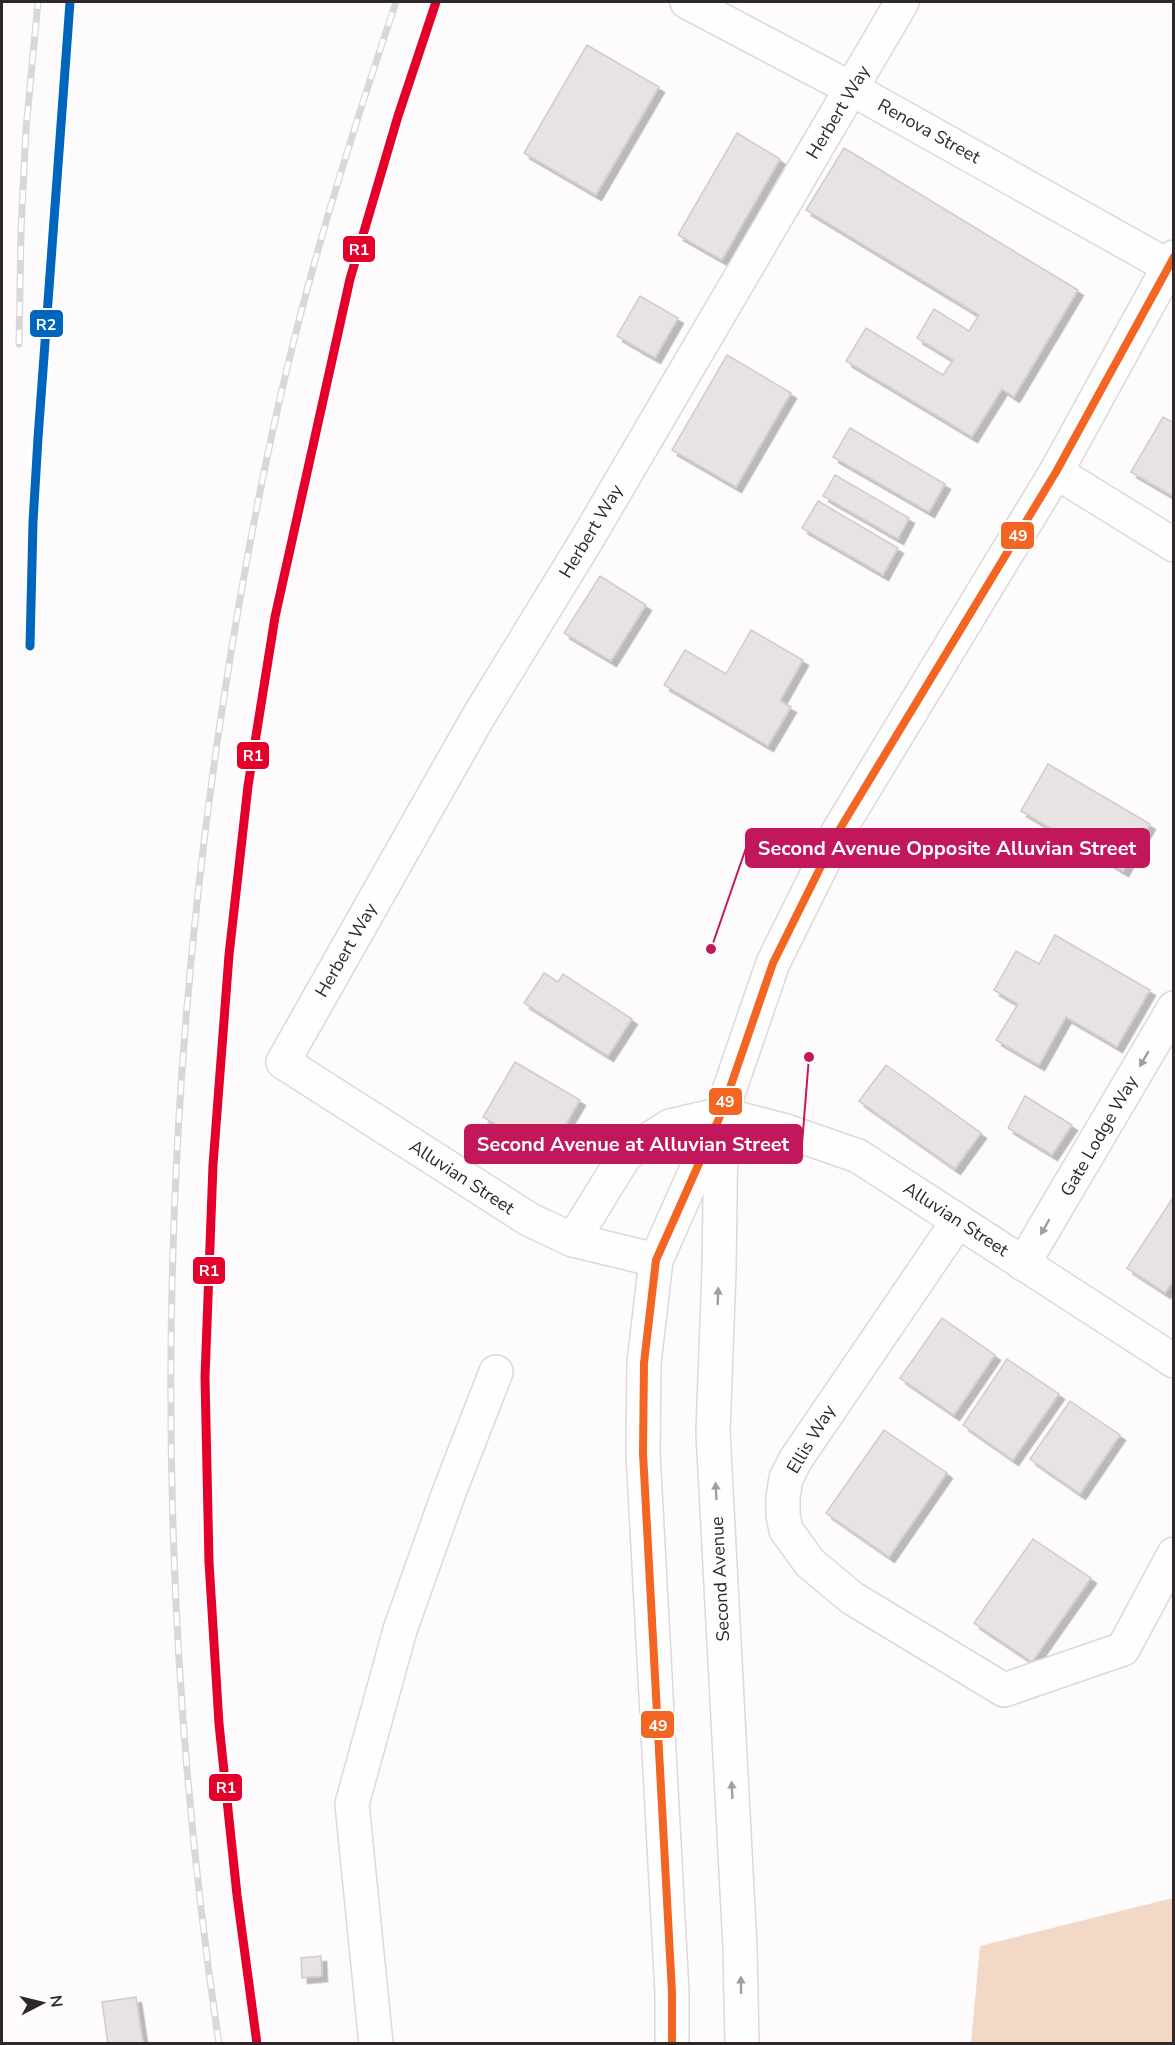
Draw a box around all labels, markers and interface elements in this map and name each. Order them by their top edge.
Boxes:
street label: Herbert Way [801,60,876,163]
street label: Renova Street [873,93,985,169]
line badge: R1 [342,235,376,263]
text: R1 [349,239,369,261]
line badge: R2 [29,309,64,338]
text: R2 [36,314,56,336]
street label: Herbert Way [554,479,629,582]
line badge: 49 [1000,521,1035,550]
text: 49 [1008,525,1028,547]
line badge: R1 [236,741,270,770]
text: R1 [243,745,263,767]
callout: Second Avenue Opposite Alluvian Street [746,829,1149,867]
text: Second Avenue Opposite Alluvian Street [758,835,1136,862]
street label: Herbert Way [309,898,383,1002]
one-way arrow [1139,1051,1149,1068]
street label: Gate Lodge Way [1055,1071,1144,1201]
line badge: 49 [708,1087,743,1116]
text: 49 [715,1091,735,1113]
callout: Second Avenue at Alluvian Street [465,1125,802,1163]
text: Second Avenue at Alluvian Street [477,1131,790,1158]
street label: Alluvian Street [405,1134,520,1220]
street label: Alluvian Street [899,1176,1014,1262]
one-way arrow [1040,1219,1050,1236]
line badge: R1 [192,1256,226,1285]
text: R1 [199,1260,219,1282]
one-way arrow [713,1287,722,1306]
street label: Ellis Way [781,1400,841,1478]
one-way arrow [711,1481,720,1500]
street label: Second Avenue [705,1516,735,1642]
line badge: 49 [640,1710,675,1739]
text: 49 [648,1715,668,1737]
line badge: R1 [208,1773,243,1802]
text: R1 [216,1777,236,1799]
one-way arrow [727,1781,736,1800]
north arrow [12,1973,72,2033]
one-way arrow [736,1976,745,1995]
text: N [44,1994,68,2009]

